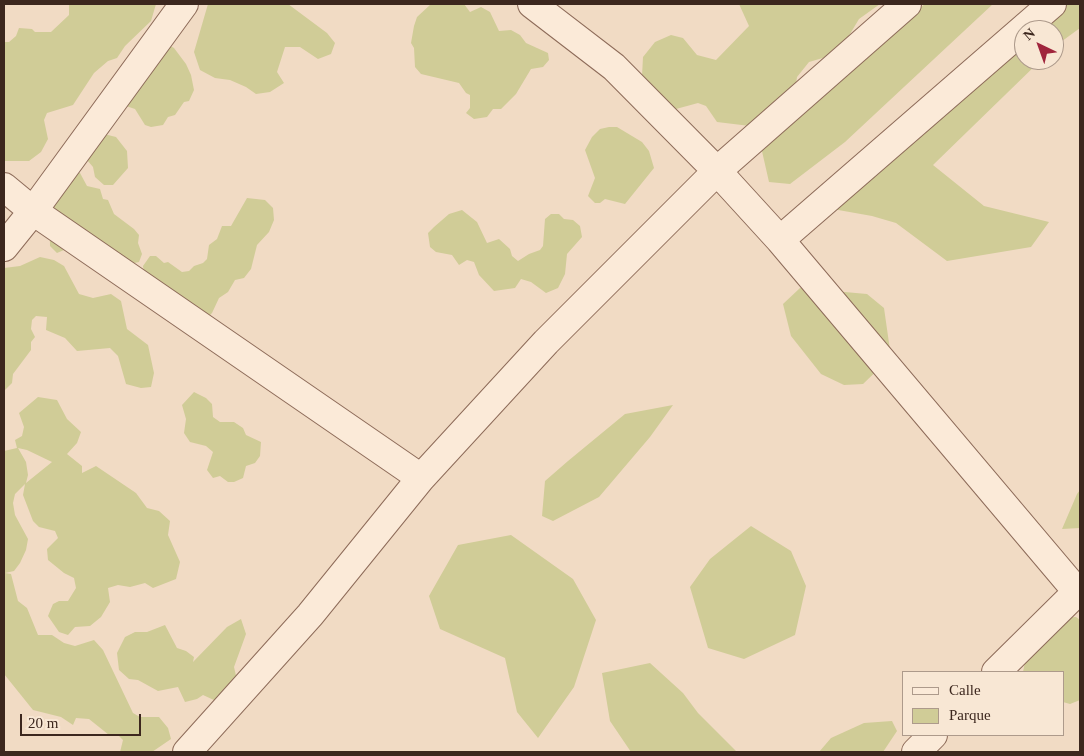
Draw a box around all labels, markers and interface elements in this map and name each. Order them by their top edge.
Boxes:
north arrow [1014,20,1064,70]
text: N [1021,25,1038,43]
legend [902,671,1064,736]
text: Calle [949,682,981,698]
scale bar [22,704,144,736]
text: Parque [949,707,991,723]
text: 20 m [28,715,58,731]

